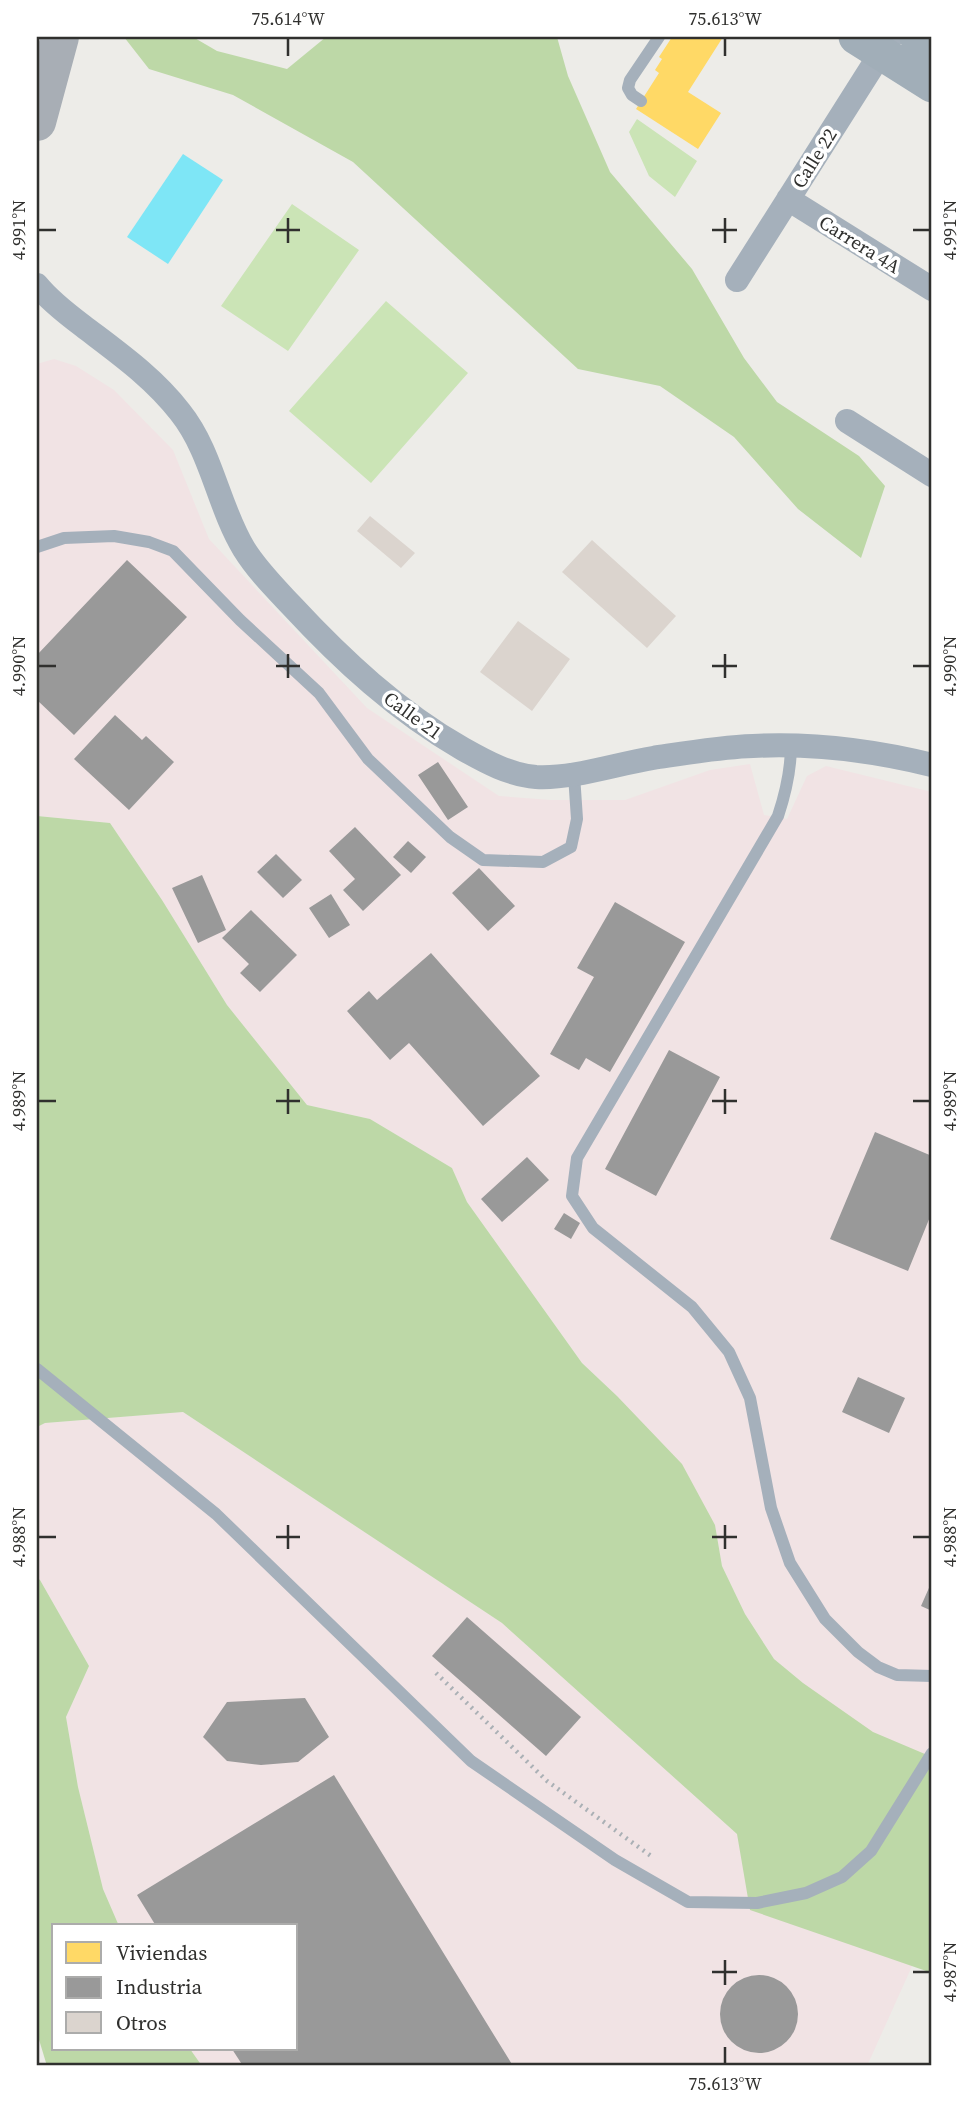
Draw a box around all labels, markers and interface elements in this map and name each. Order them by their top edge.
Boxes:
text: 75.614°W [251,6,325,31]
text: 75.613°W [688,6,762,31]
street label: Calle 22 [785,123,843,193]
text: 4.991°N [6,200,31,260]
text: 4.991°N [937,200,962,260]
street label: Carrera 4A [814,209,906,279]
text: 4.990°N [6,636,31,696]
text: 4.990°N [937,636,962,696]
street label: Calle 21 [379,685,447,745]
text: 4.989°N [6,1071,31,1131]
text: 4.989°N [937,1071,962,1131]
text: 4.988°N [6,1507,31,1567]
text: 4.988°N [937,1507,962,1567]
legend [52,1924,298,2050]
text: Viviendas [116,1938,207,1967]
text: 4.987°N [937,1942,962,2002]
text: Industria [116,1972,203,2001]
text: Otros [116,2008,167,2037]
text: 75.613°W [688,2071,762,2096]

